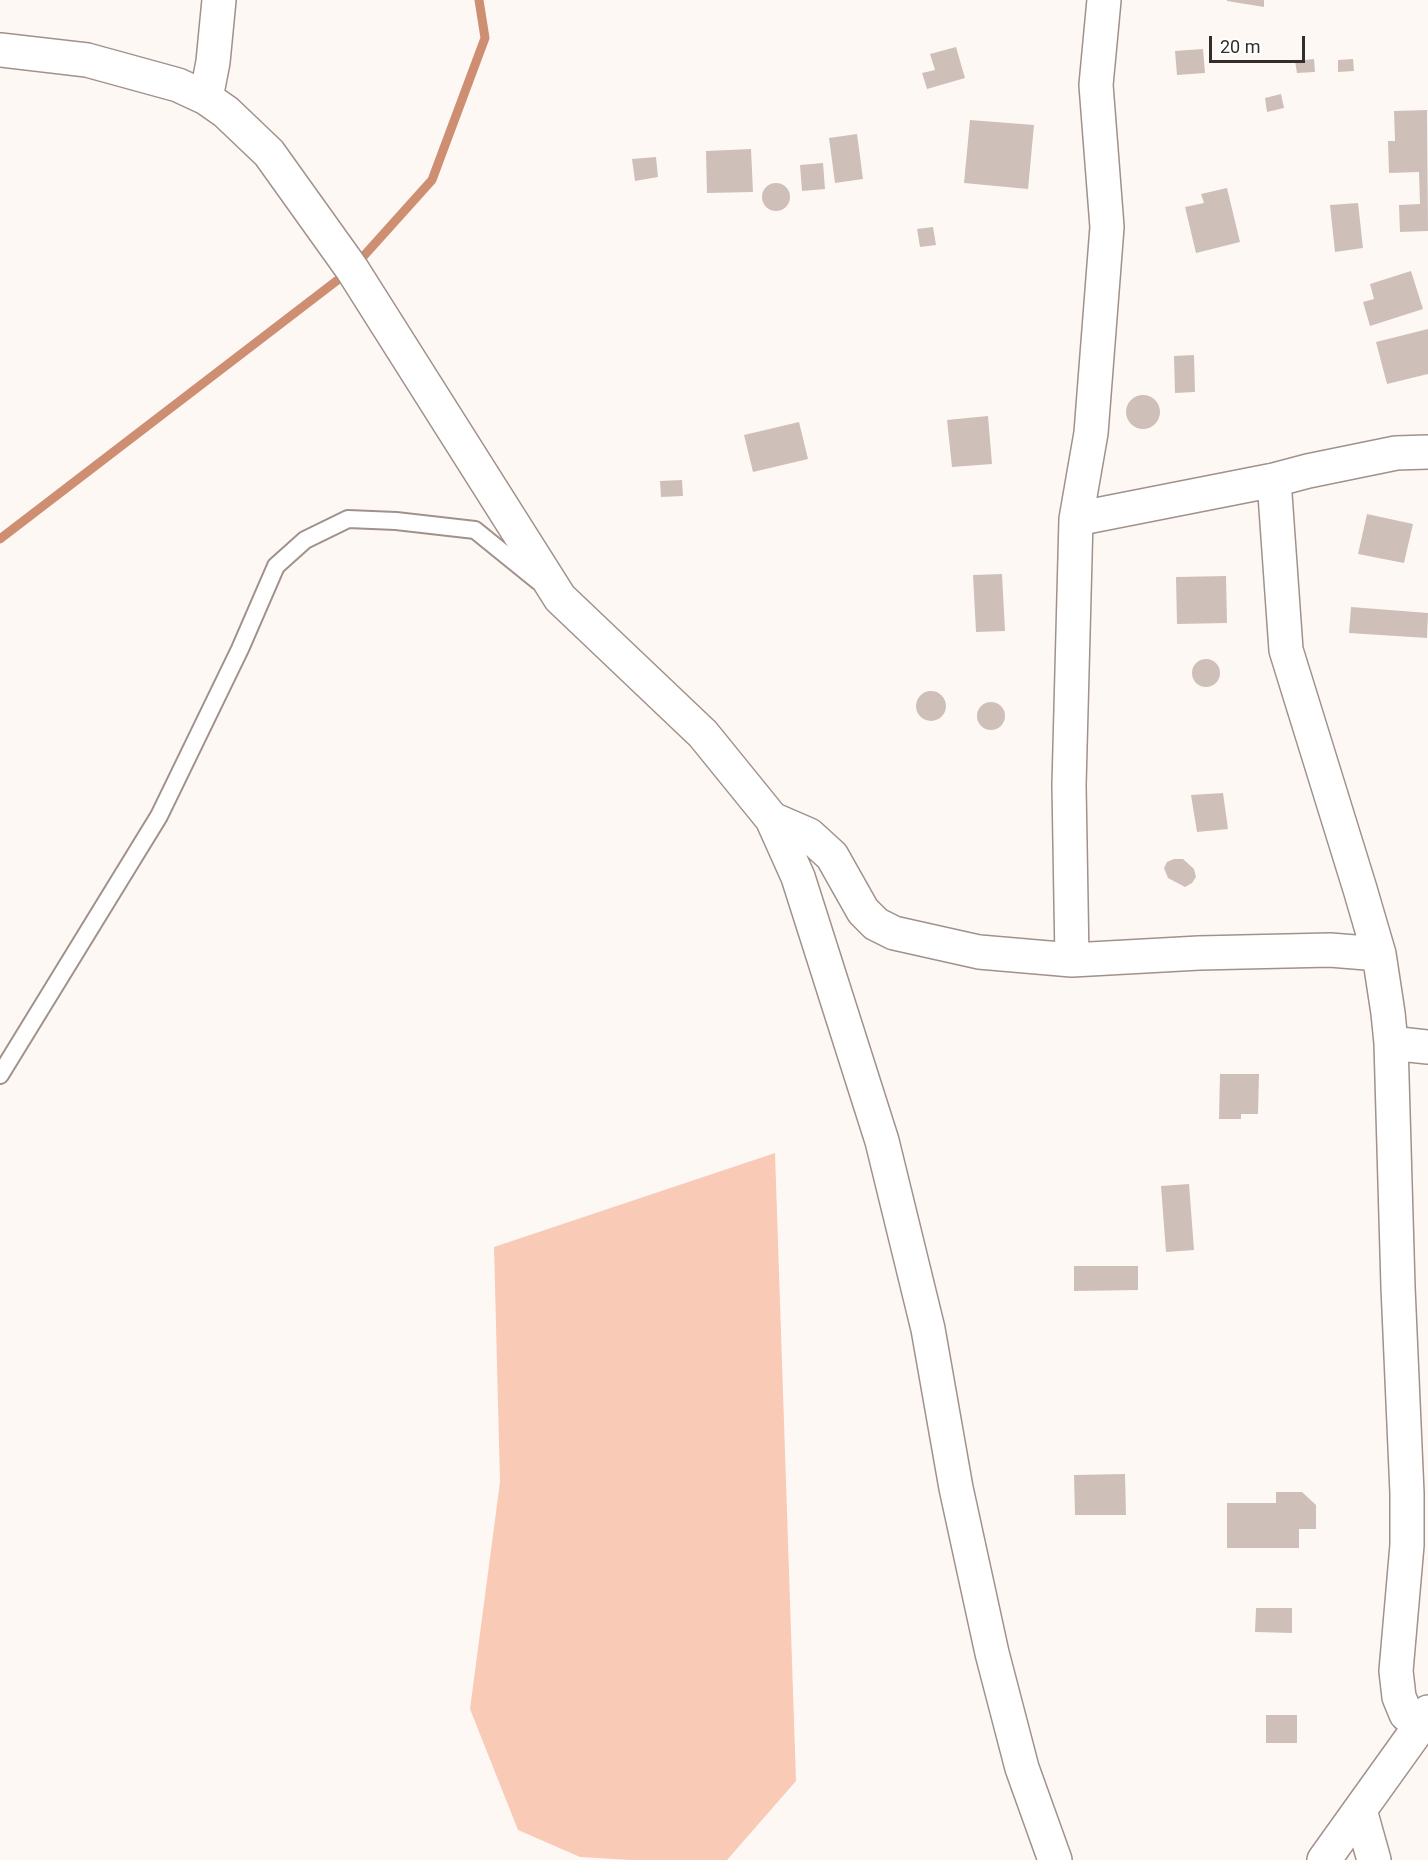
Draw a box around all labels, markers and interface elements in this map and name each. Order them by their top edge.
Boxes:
scale bar [1212,24,1308,62]
text: 20 m [1220,36,1260,57]

